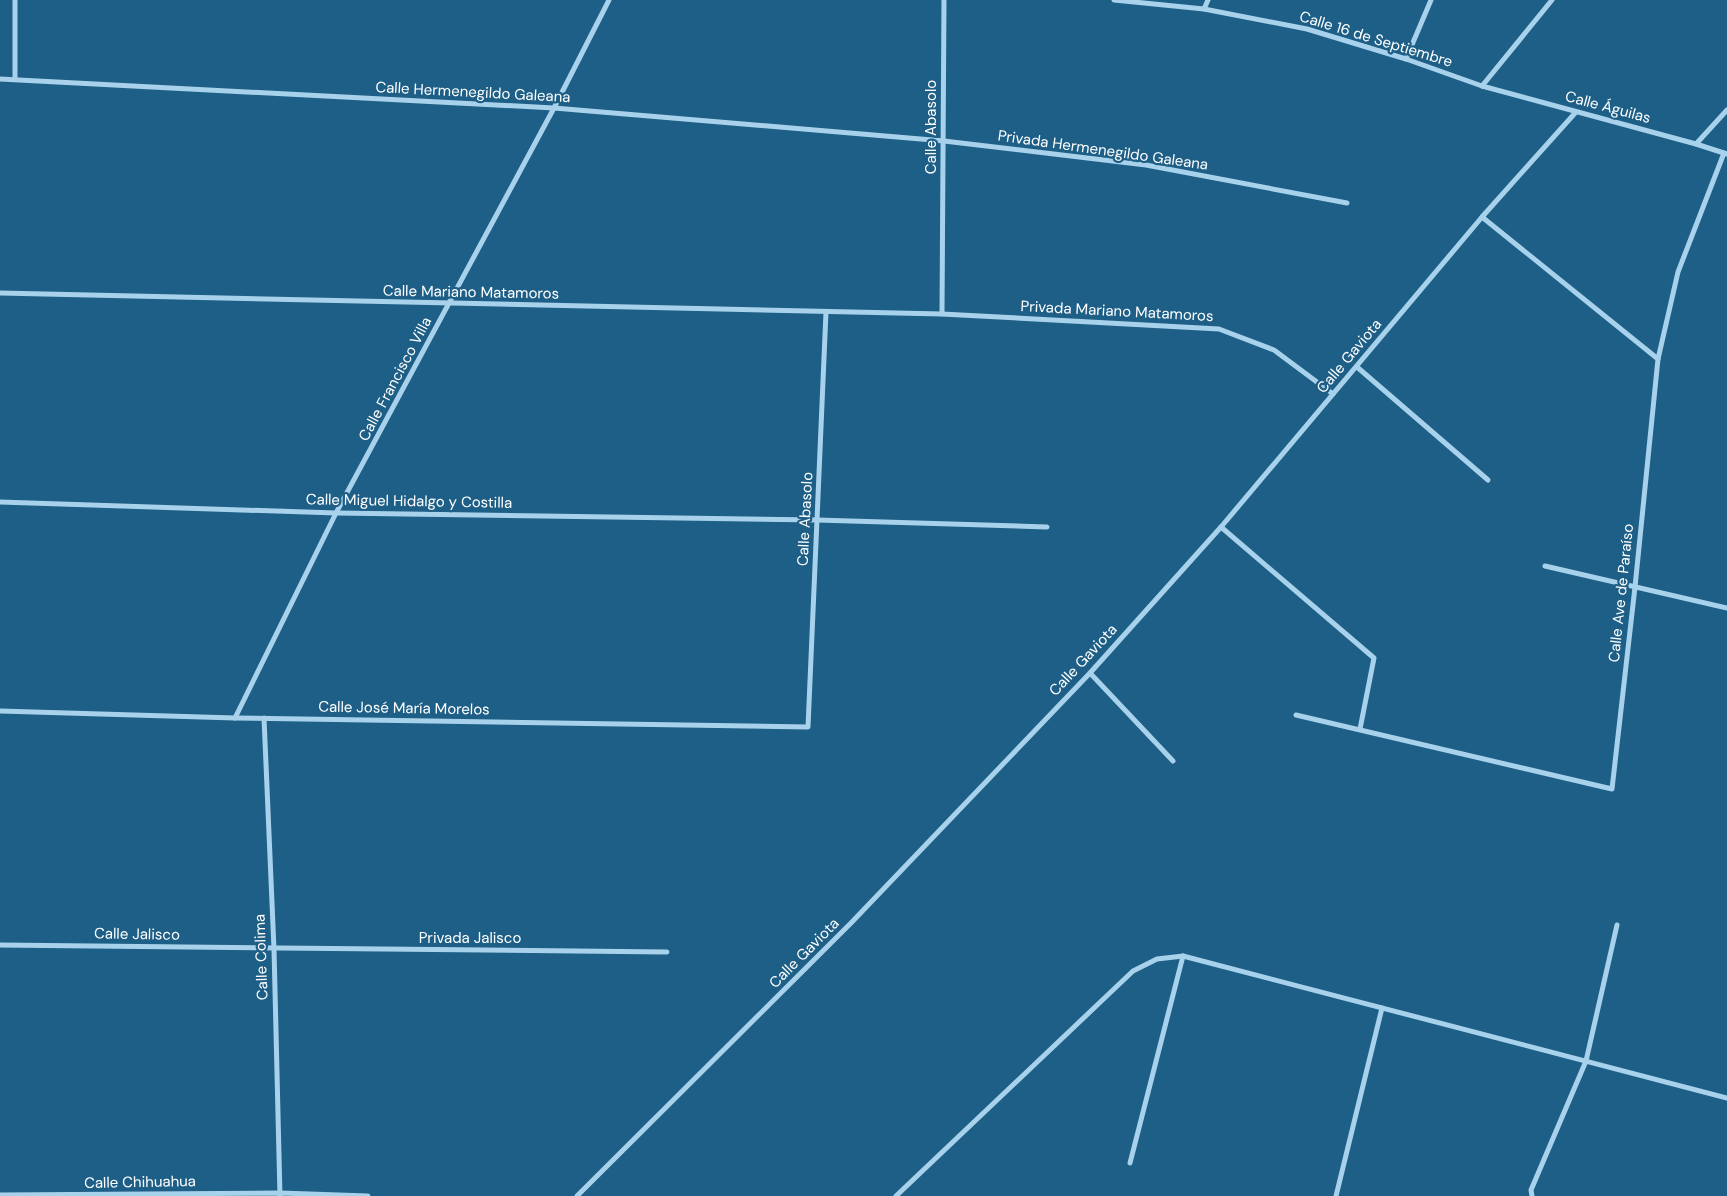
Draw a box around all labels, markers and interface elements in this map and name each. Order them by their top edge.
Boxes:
street label: Calle 16 de Septiembre [1297,6,1455,72]
street label: Calle Hermenegildo Galeana [375,77,571,107]
street label: Calle Abasolo [921,80,941,174]
street label: Calle Águilas [1563,86,1653,128]
street label: Privada Hermenegildo Galeana [996,125,1210,175]
street label: Calle Mariano Matamoros [383,280,559,304]
street label: Privada Mariano Matamoros [1020,296,1214,326]
street label: Calle Francisco Villa [354,313,436,445]
street label: Calle Gaviota [1312,315,1386,397]
street label: Calle Abasolo [793,471,817,567]
street label: Calle Miguel Hidalgo y Costilla [306,489,512,513]
street label: Calle Ave de Paraíso [1604,523,1638,663]
street label: Calle Gaviota [1044,620,1122,700]
street label: Calle José María Morelos [318,697,490,719]
street label: Calle Colima [250,914,272,1000]
street label: Calle Gaviota [765,914,843,992]
street label: Calle Jalisco [94,923,180,945]
street label: Privada Jalisco [419,928,521,948]
street label: Calle Chihuahua [84,1171,196,1193]

